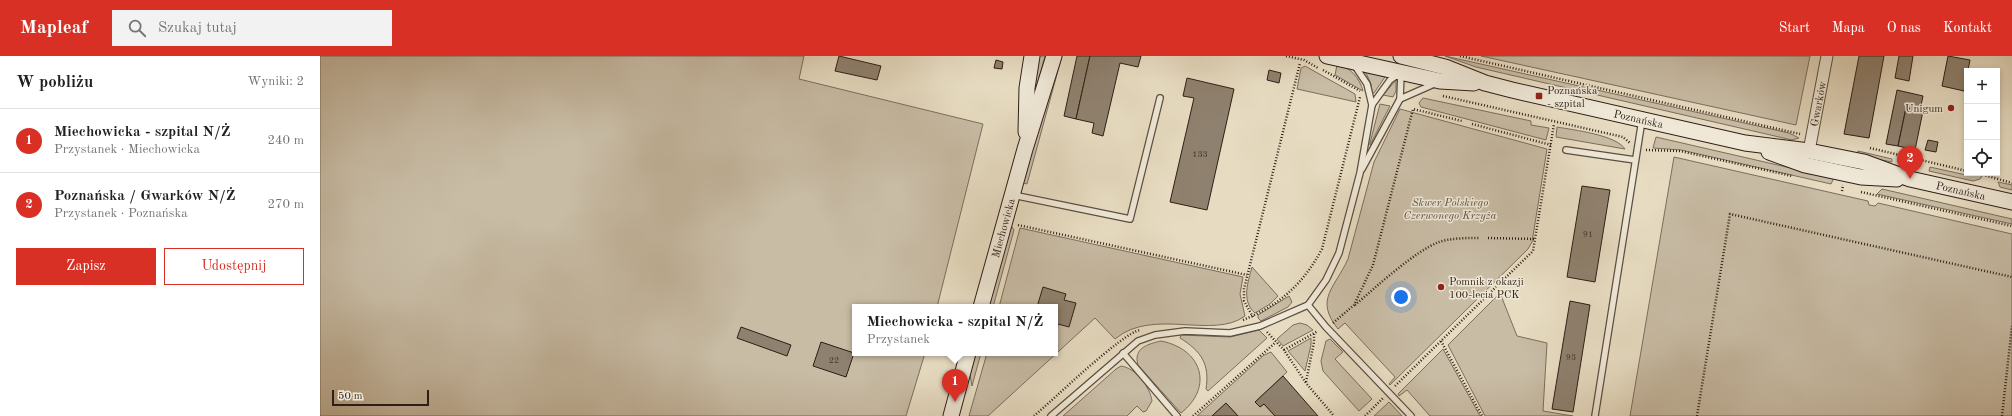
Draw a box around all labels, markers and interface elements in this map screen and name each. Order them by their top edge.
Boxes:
search box [112,10,392,46]
icon: search [126,17,148,39]
text: Mapleaf [20,19,88,38]
text: Szukaj tutaj [158,21,237,36]
text: Start [1779,21,1810,35]
text: Mapa [1832,21,1865,35]
text: O nas [1887,21,1921,35]
text: Kontakt [1943,21,1992,35]
map controls [1964,68,2000,176]
button: + [1964,68,2000,104]
text: W pobliżu [16,74,93,91]
text: Wyniki: 2 [248,75,304,88]
street label: Gwarków [1810,80,1829,128]
place label: Poznańska - szpital [1547,86,1598,110]
marker: Poznańska - szpital [1534,91,1544,101]
marker: Unigum [1946,103,1956,113]
place label: Unigum [1905,104,1943,115]
button: − [1964,104,2000,140]
street label: Poznańska [1612,109,1665,131]
text: Miechowicka - szpital N/Ż [54,125,231,140]
text: 1 [25,134,33,147]
text: 240 m [267,134,304,147]
button: locate [1964,140,2000,176]
text: Przystanek · Miechowicka [54,143,200,156]
pin: 2 [1897,146,1923,179]
house number: 133 [1192,150,1208,159]
street label: Poznańska [1935,181,1987,203]
text: Poznańska / Gwarków N/Ż [54,189,236,204]
street label: Miechowicka [991,197,1018,259]
text: 2 [25,198,33,211]
text: 270 m [267,198,304,211]
park label: Skwer Polskiego Czerwonego Krzyża [1404,198,1497,222]
text: Przystanek · Poznańska [54,207,188,220]
house number: 91 [1583,230,1593,239]
button: Zapisz [16,248,156,285]
button: Udostępnij [164,248,304,285]
place label: Pomnik z okazji 100-lecia PCK [1449,277,1524,301]
marker: Pomnik z okazji 100-lecia PCK [1436,282,1446,292]
your location [1391,287,1411,307]
popup [852,304,1058,356]
text: Miechowicka - szpital N/Ż [867,315,1043,330]
text: Przystanek [867,333,930,346]
house number: 93 [1566,353,1576,362]
house number: 22 [829,356,839,365]
pin: 1 [942,369,968,402]
scale bar [332,388,429,407]
text: 50 m [338,391,363,402]

